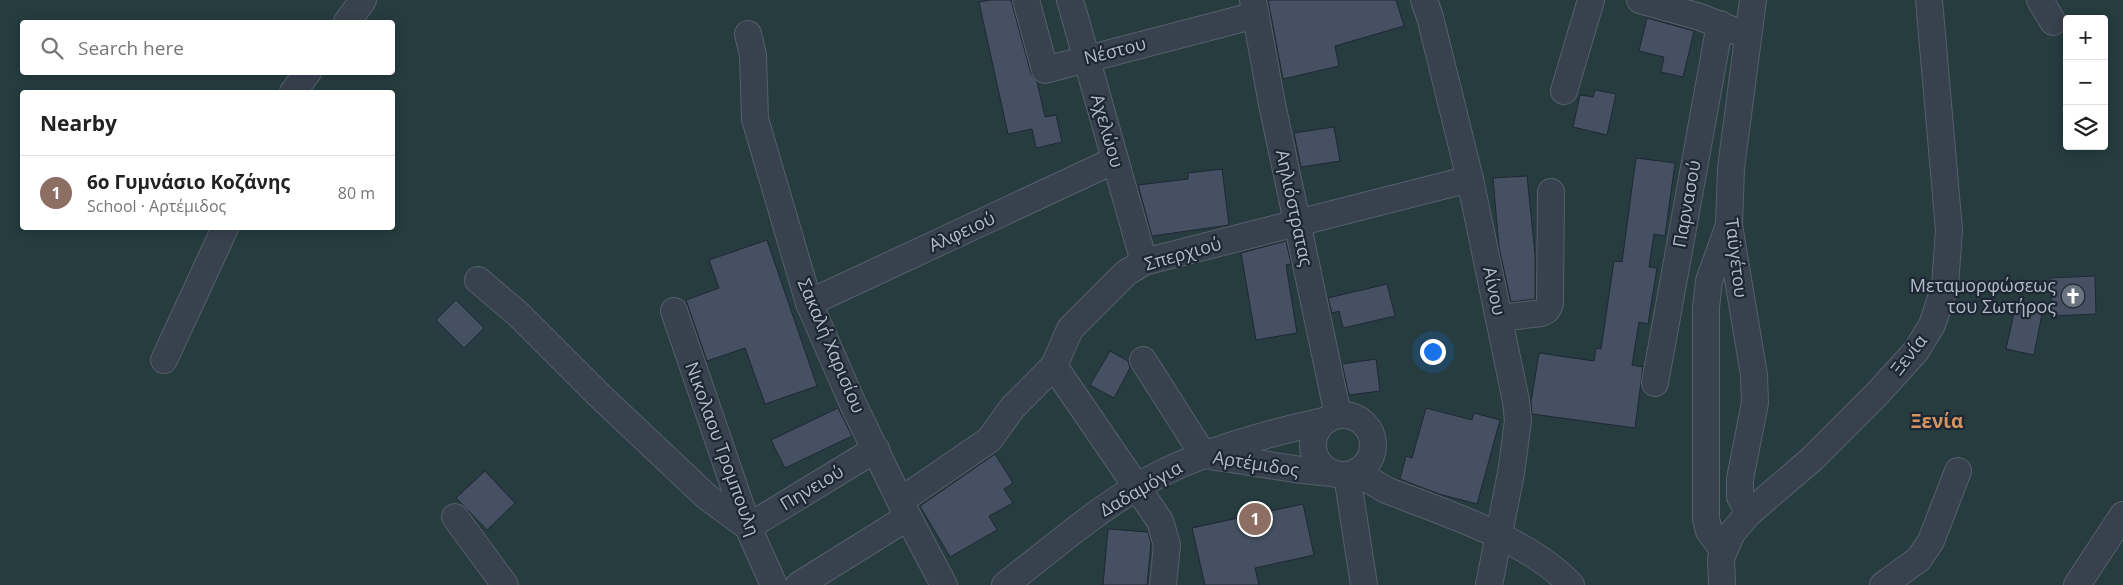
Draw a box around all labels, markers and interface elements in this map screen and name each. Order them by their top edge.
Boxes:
map controls [2063,15,2108,150]
button: + [2063,15,2108,60]
search box [20,20,395,75]
street label: Νέστου [1081,31,1148,69]
icon: search [38,34,66,62]
text: Search here [78,35,184,61]
button: − [2063,60,2108,105]
street label: Αχελώου [1086,91,1130,170]
button: layers [2063,105,2108,150]
text: Nearby [40,109,117,137]
street label: Αηλιόστρατας [1271,147,1319,269]
street label: Παρνασού [1667,158,1706,249]
text: 6ο Γυμνάσιο Κοζάνης [87,169,290,195]
text: 1 [51,182,61,204]
text: 80 m [338,182,375,204]
text: School · Αρτέμιδος [87,195,226,217]
street label: Αλφειού [925,205,999,257]
street label: Ταϋγέτου [1720,217,1754,299]
street label: Σπερχιού [1141,231,1224,275]
street label: Αίνου [1478,264,1512,317]
place label: Μεταμορφώσεως του Σωτήρος [1910,273,2056,318]
street label: Σακαλή Χαρισίου [793,275,871,417]
church icon: Μεταμορφώσεως του Σωτήρος [2060,283,2086,309]
street label: Ξενία [1885,329,1932,380]
your location [1420,339,1446,365]
street label: Νικολαου Τρομπουλη [680,358,766,539]
district label: Ξενία [1911,408,1963,434]
street label: Αρτέμιδος [1211,444,1301,482]
street label: Δαδαμόγια [1095,455,1186,521]
street label: Πηνειού [775,459,848,516]
pin: 1 [1239,500,1271,538]

